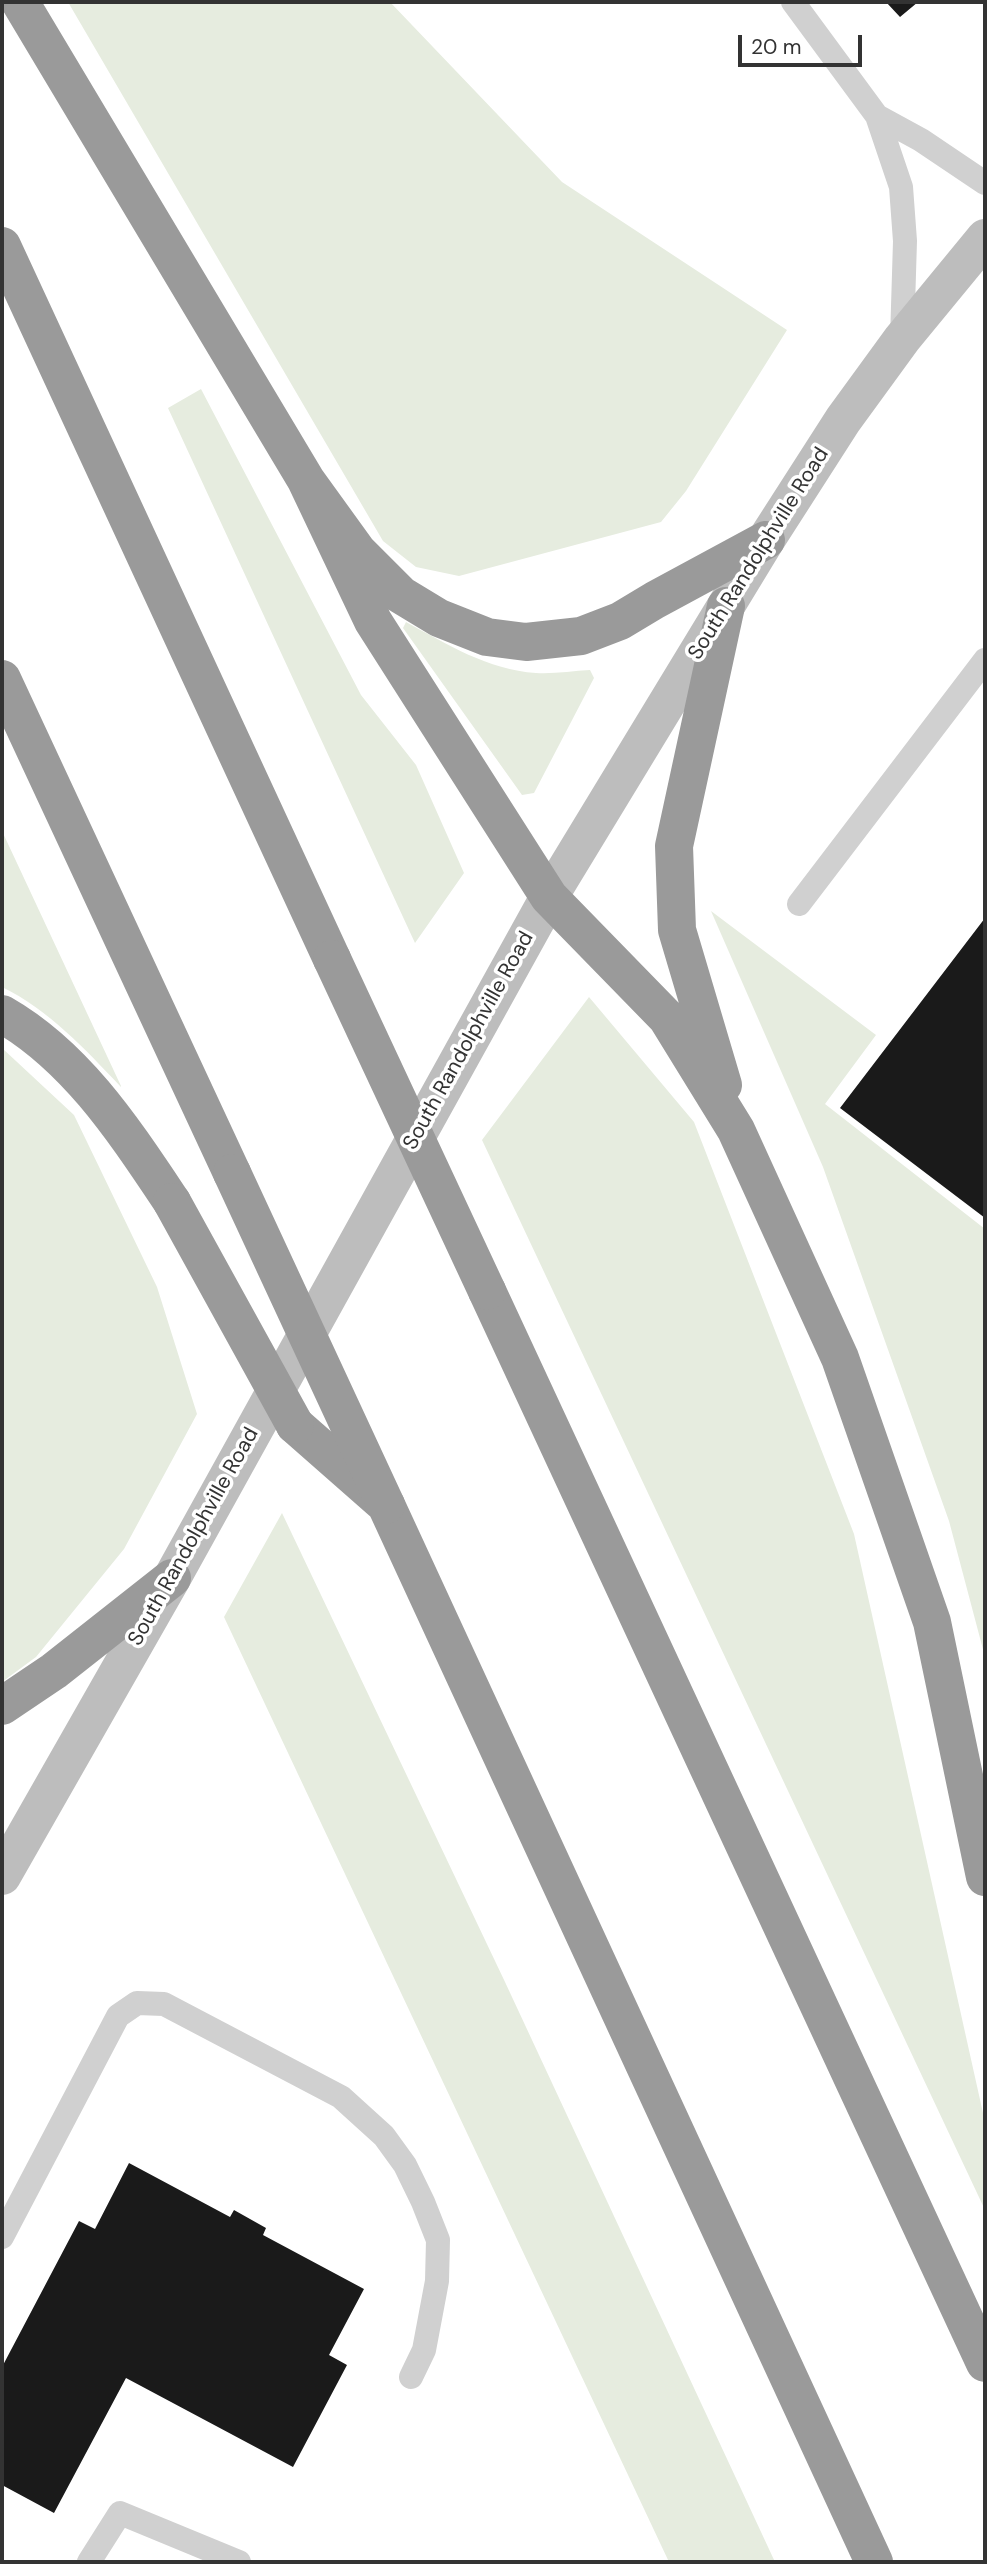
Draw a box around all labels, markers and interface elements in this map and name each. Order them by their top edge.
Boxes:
scale bar [742,21,866,65]
text: 20 m [751,33,802,61]
street label: South Randolphville Road [683,443,835,665]
street label: South Randolphville Road [398,928,540,1154]
street label: South Randolphville Road [123,1424,265,1650]

